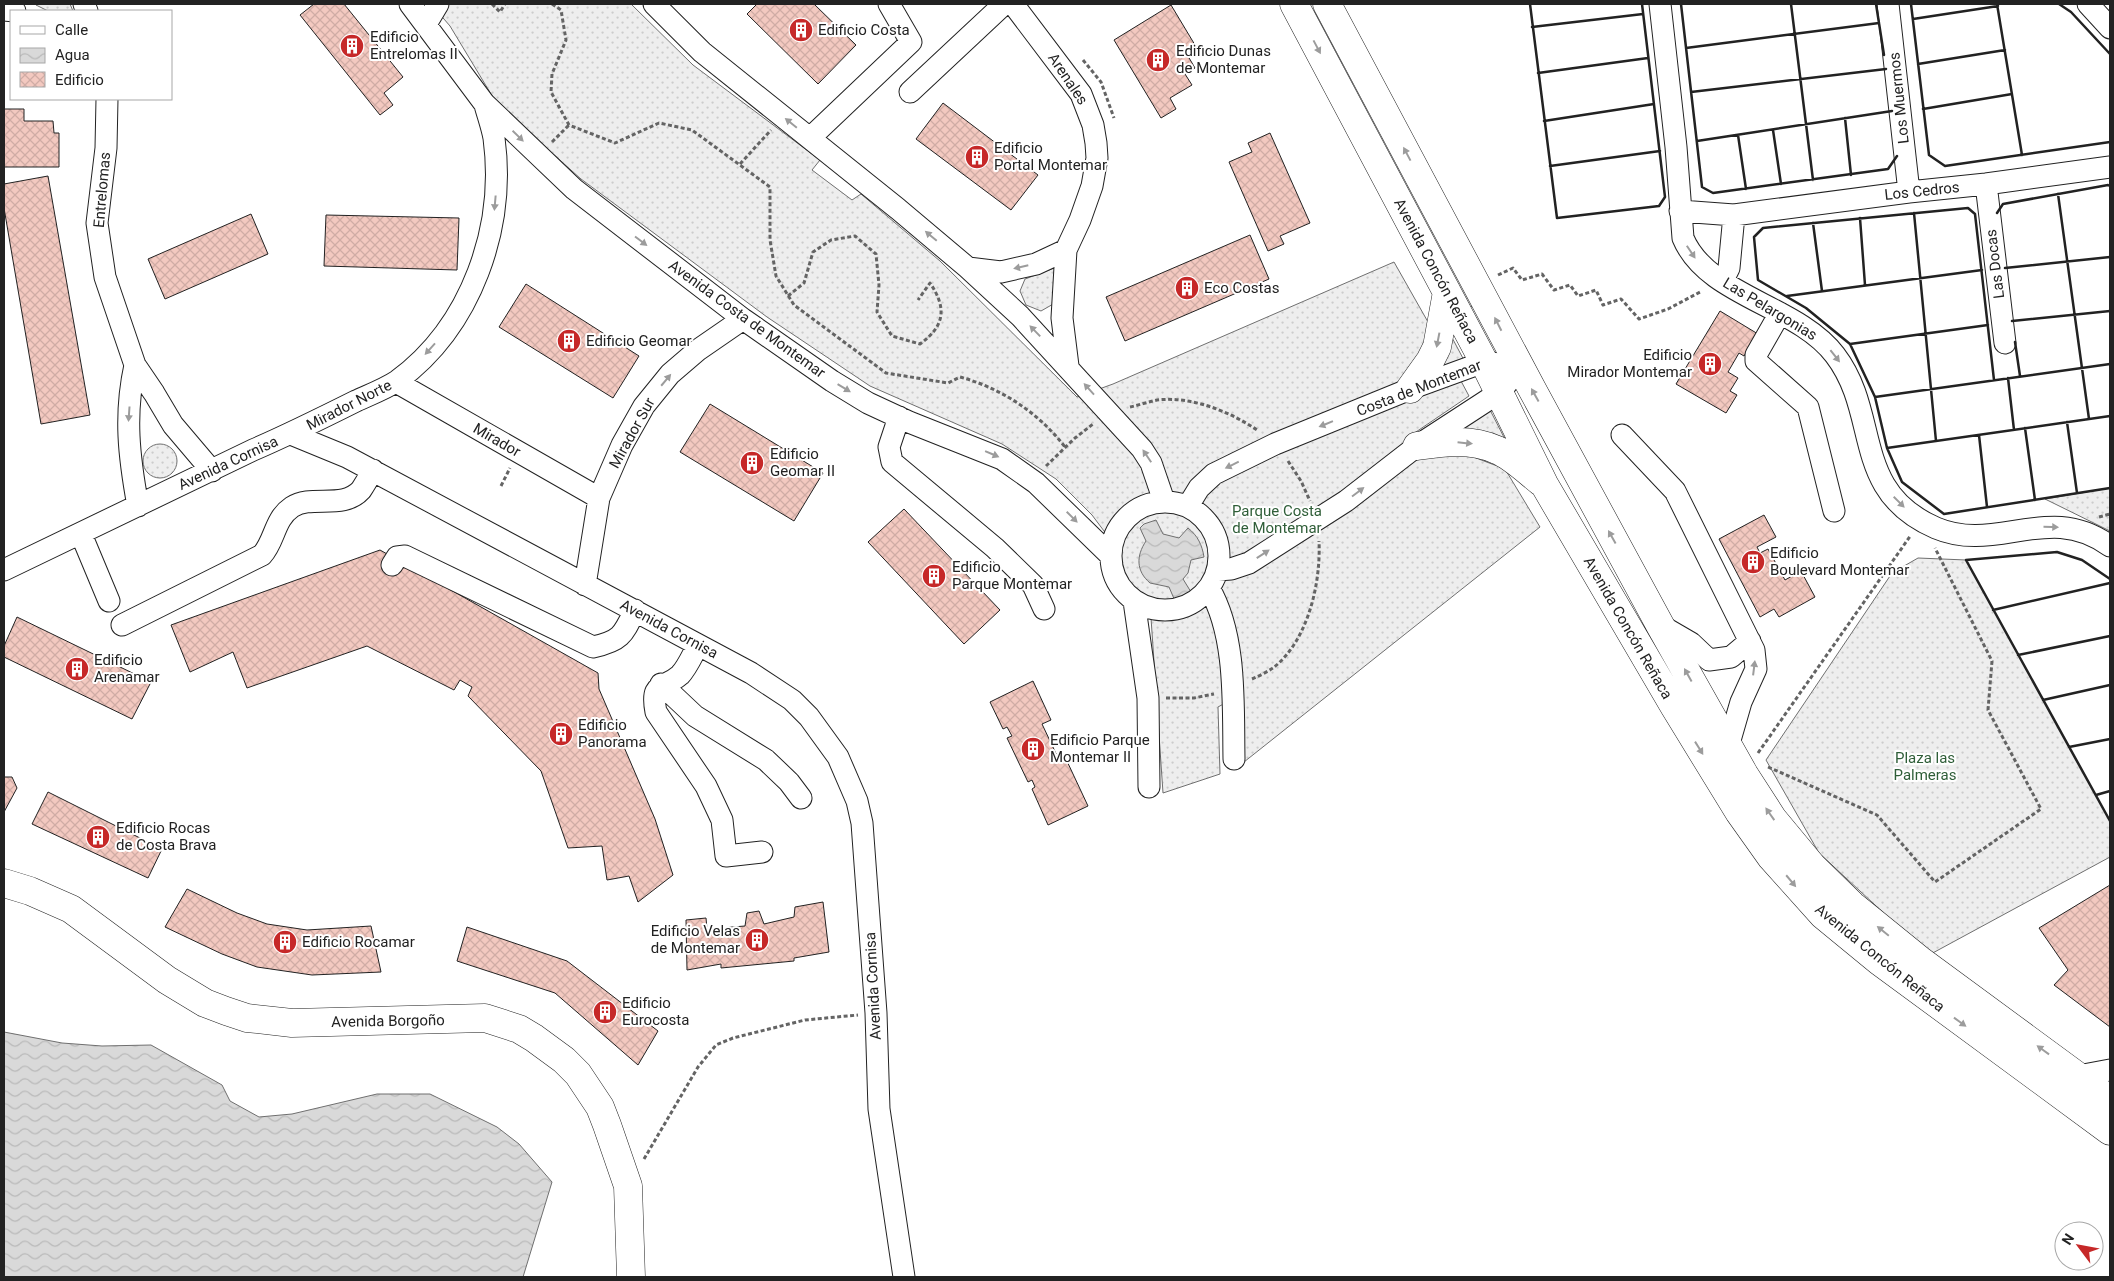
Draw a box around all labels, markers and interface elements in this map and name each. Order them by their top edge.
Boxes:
legend [10,10,172,100]
building icon: Edificio Costa [788,17,814,43]
text: Calle [55,21,88,39]
place label: Edificio Costa [818,21,910,39]
place label: Edificio Entrelomas II [370,28,458,63]
building icon: Edificio Entrelomas II [339,33,365,59]
one-way arrow [1312,40,1321,53]
place label: Edificio Dunas de Montemar [1176,42,1271,77]
text: Agua [55,46,90,64]
building icon: Edificio Dunas de Montemar [1145,47,1171,73]
street label: Arenales [1044,50,1092,108]
street label: Los Muermos [1885,51,1913,145]
text: Edificio [55,71,104,89]
one-way arrow [785,118,798,129]
one-way arrow [512,130,524,142]
place label: Edificio Portal Montemar [994,139,1107,174]
building icon: Edificio Portal Montemar [964,144,990,170]
one-way arrow [1403,147,1412,161]
street label: Entrelomas [90,151,114,229]
street label: Los Cedros [1884,178,1960,204]
one-way arrow [491,195,499,211]
street label: Avenida Concón Reñaca [1390,195,1482,347]
street label: Las Docas [1982,228,2008,300]
one-way arrow [925,231,938,242]
one-way arrow [635,236,648,247]
one-way arrow [1686,245,1696,259]
street label: Avenida Costa de Montemar [665,256,829,382]
one-way arrow [1013,263,1028,271]
street label: Las Pelargonias [1720,274,1820,344]
building icon: Eco Costas [1174,275,1200,301]
place label: Eco Costas [1204,279,1279,297]
one-way arrow [1494,317,1502,331]
one-way arrow [1029,325,1041,337]
building icon: Edificio Geomar [556,328,582,354]
place label: Edificio Geomar [586,332,692,350]
one-way arrow [1434,332,1442,348]
one-way arrow [425,342,436,355]
place label: Edificio Mirador Montemar [1567,346,1692,381]
one-way arrow [1830,349,1840,362]
building icon: Edificio Mirador Montemar [1697,351,1723,377]
street label: Costa de Montemar [1354,356,1484,420]
one-way arrow [660,373,671,386]
street label: Mirador Norte [303,376,395,434]
one-way arrow [837,384,850,393]
one-way arrow [1083,384,1095,396]
one-way arrow [1531,387,1539,402]
street label: Mirador Sur [605,395,659,471]
one-way arrow [124,406,132,422]
street label: Mirador [470,419,524,461]
one-way arrow [1318,420,1333,428]
street label: Avenida Cornisa [175,432,281,494]
one-way arrow [1458,439,1474,447]
place label: Edificio Geomar II [770,445,835,480]
one-way arrow [1142,449,1151,463]
building icon: Edificio Geomar II [739,450,765,476]
one-way arrow [985,450,1000,458]
one-way arrow [1224,461,1239,470]
one-way arrow [1351,487,1365,497]
one-way arrow [1893,496,1905,508]
park label: Parque Costa de Montemar [1232,502,1322,537]
one-way arrow [1065,510,1077,522]
one-way arrow [2043,523,2059,531]
one-way arrow [1608,531,1617,544]
place label: Edificio Boulevard Montemar [1770,544,1909,579]
one-way arrow [1257,549,1270,558]
building icon: Edificio Boulevard Montemar [1740,549,1766,575]
street label: Avenida Concón Reñaca [1580,554,1676,702]
place label: Edificio Parque Montemar [952,558,1072,593]
building icon: Edificio Parque Montemar [921,563,947,589]
street label: Avenida Cornisa [617,596,721,662]
place label: Edificio Arenamar [94,651,160,686]
building icon: Edificio Arenamar [64,656,90,682]
one-way arrow [1750,659,1758,675]
one-way arrow [1684,667,1692,682]
place label: Edificio Panorama [578,716,647,751]
building icon: Edificio Panorama [548,721,574,747]
place label: Edificio Parque Montemar II [1050,731,1150,766]
building icon: Edificio Parque Montemar II [1020,736,1046,762]
one-way arrow [1695,741,1704,754]
park label: Plaza las Palmeras [1894,749,1957,784]
one-way arrow [1765,808,1775,821]
place label: Edificio Rocas de Costa Brava [116,819,216,854]
building icon: Edificio Rocas de Costa Brava [85,824,111,850]
one-way arrow [1786,875,1797,888]
street label: Avenida Concón Reñaca [1812,900,1948,1016]
place label: Edificio Velas de Montemar [651,922,740,957]
one-way arrow [1877,925,1890,936]
building icon: Edificio Velas de Montemar [744,927,770,953]
building icon: Edificio Rocamar [272,929,298,955]
street label: Avenida Cornisa [861,932,885,1040]
place label: Edificio Rocamar [302,933,415,951]
place label: Edificio Eurocosta [622,994,689,1029]
building icon: Edificio Eurocosta [592,999,618,1025]
street label: Avenida Borgoño [331,1011,445,1031]
one-way arrow [1953,1017,1967,1027]
one-way arrow [2036,1045,2050,1055]
north arrow [2054,1221,2104,1271]
text: N [2059,1231,2077,1248]

